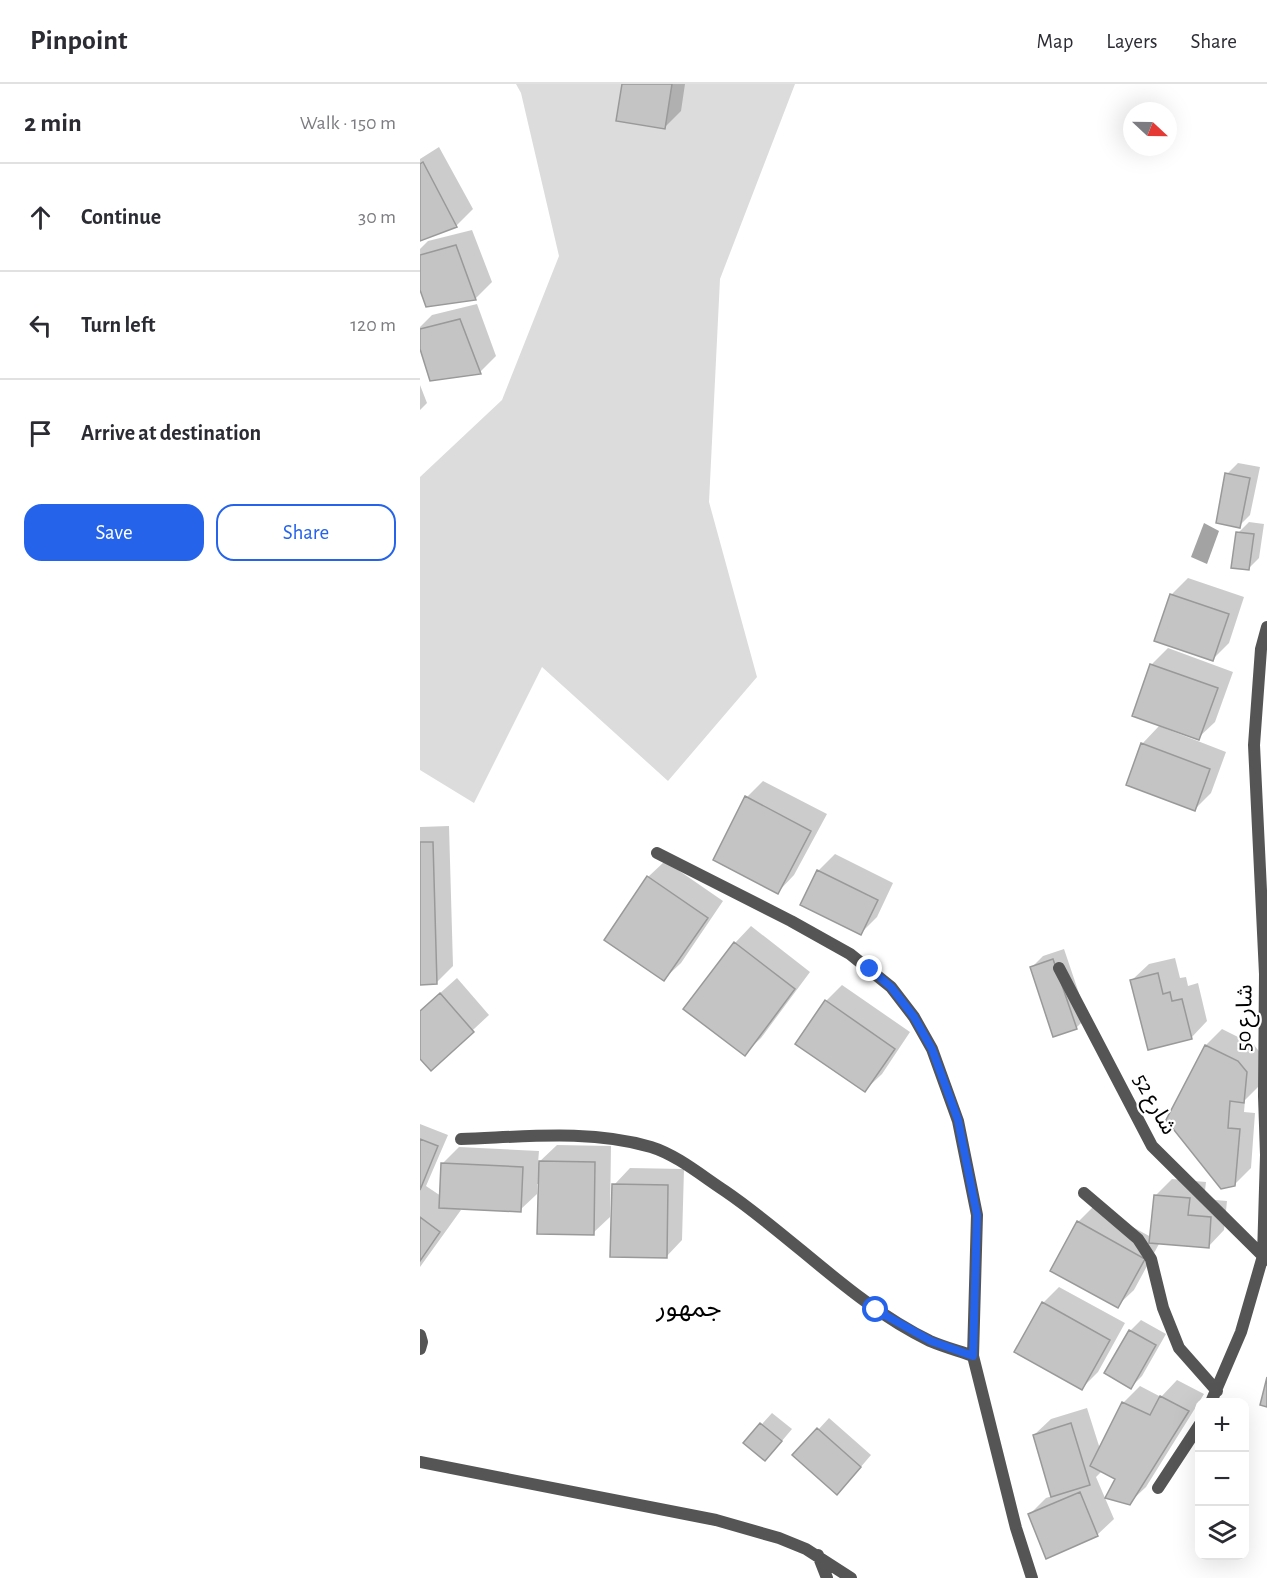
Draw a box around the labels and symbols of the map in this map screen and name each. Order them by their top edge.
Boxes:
north arrow [1123,102,1177,156]
route end [856,955,882,981]
street label: شارع 50 [1232,984,1261,1052]
street label: شارع 52 [1125,1070,1181,1141]
district label: جمهور [655,1295,722,1322]
route start [862,1296,888,1322]

